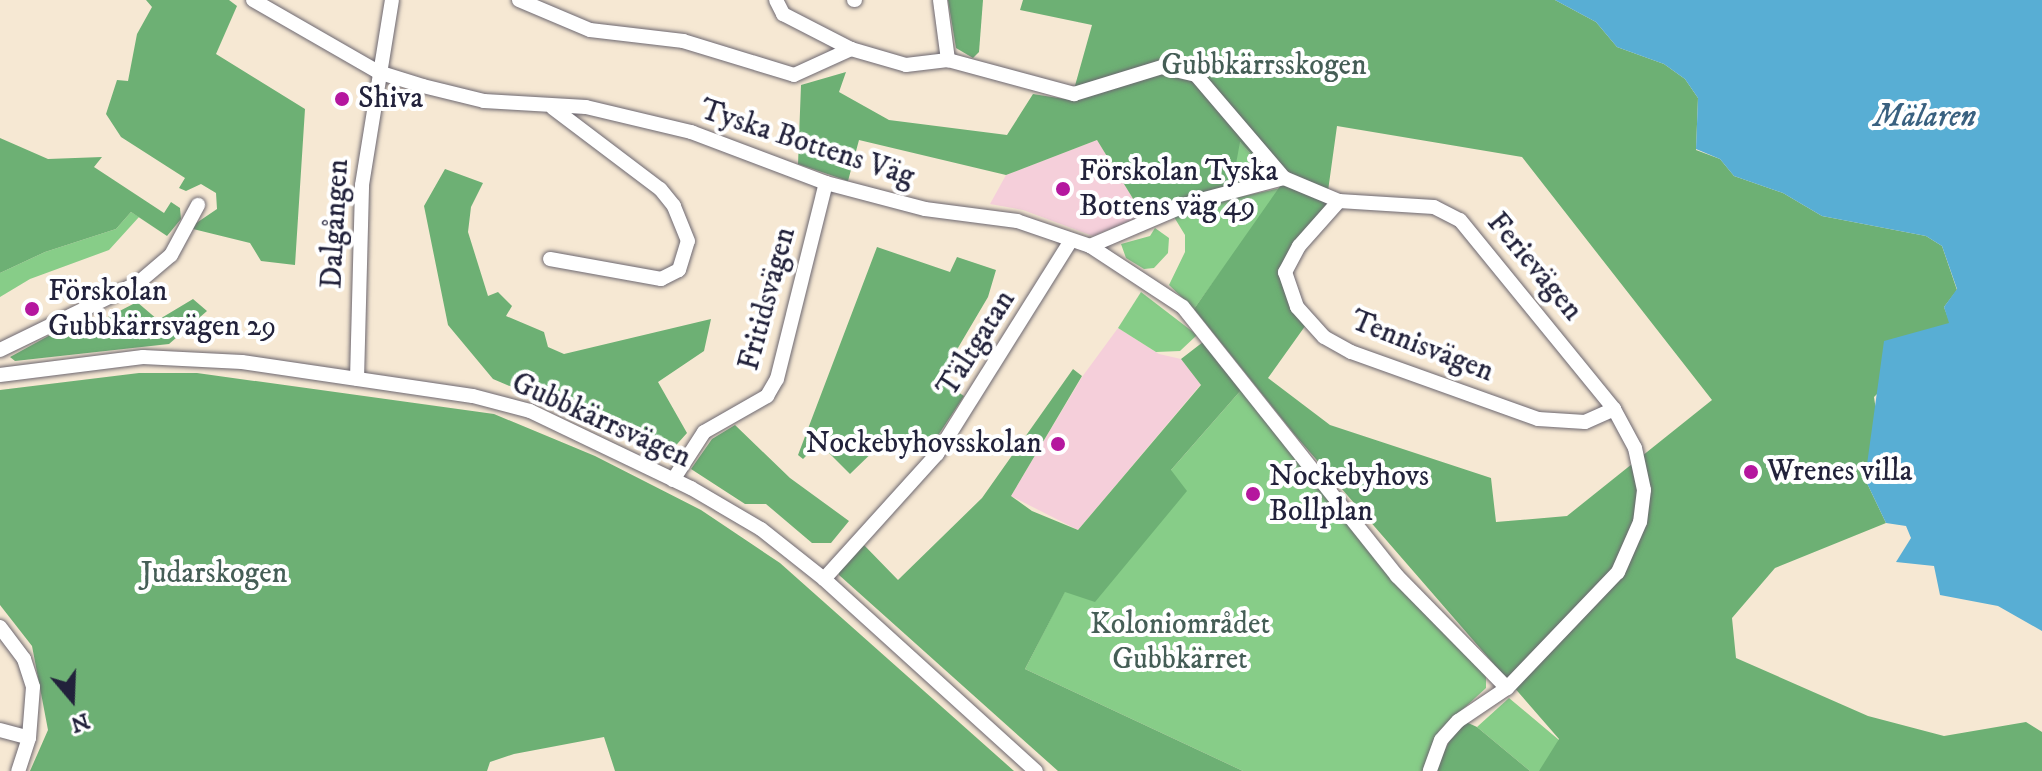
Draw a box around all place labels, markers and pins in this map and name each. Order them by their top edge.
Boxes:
place label: Shiva [358,81,423,117]
marker: Shiva [333,90,351,108]
place label: Förskolan Tyska Bottens väg 49 [1079,154,1278,224]
marker: Förskolan Tyska Bottens väg 49 [1054,180,1072,198]
place label: Förskolan Gubbkärrsvägen 29 [48,274,276,344]
marker: Förskolan Gubbkärrsvägen 29 [23,300,41,318]
place label: Nockebyhovsskolan [805,426,1042,462]
marker: Nockebyhovsskolan [1049,435,1067,453]
place label: Wrenes villa [1767,454,1913,490]
place label: Nockebyhovs Bollplan [1269,459,1429,530]
marker: Wrenes villa [1742,463,1760,481]
marker: Nockebyhovs Bollplan [1244,485,1262,503]

